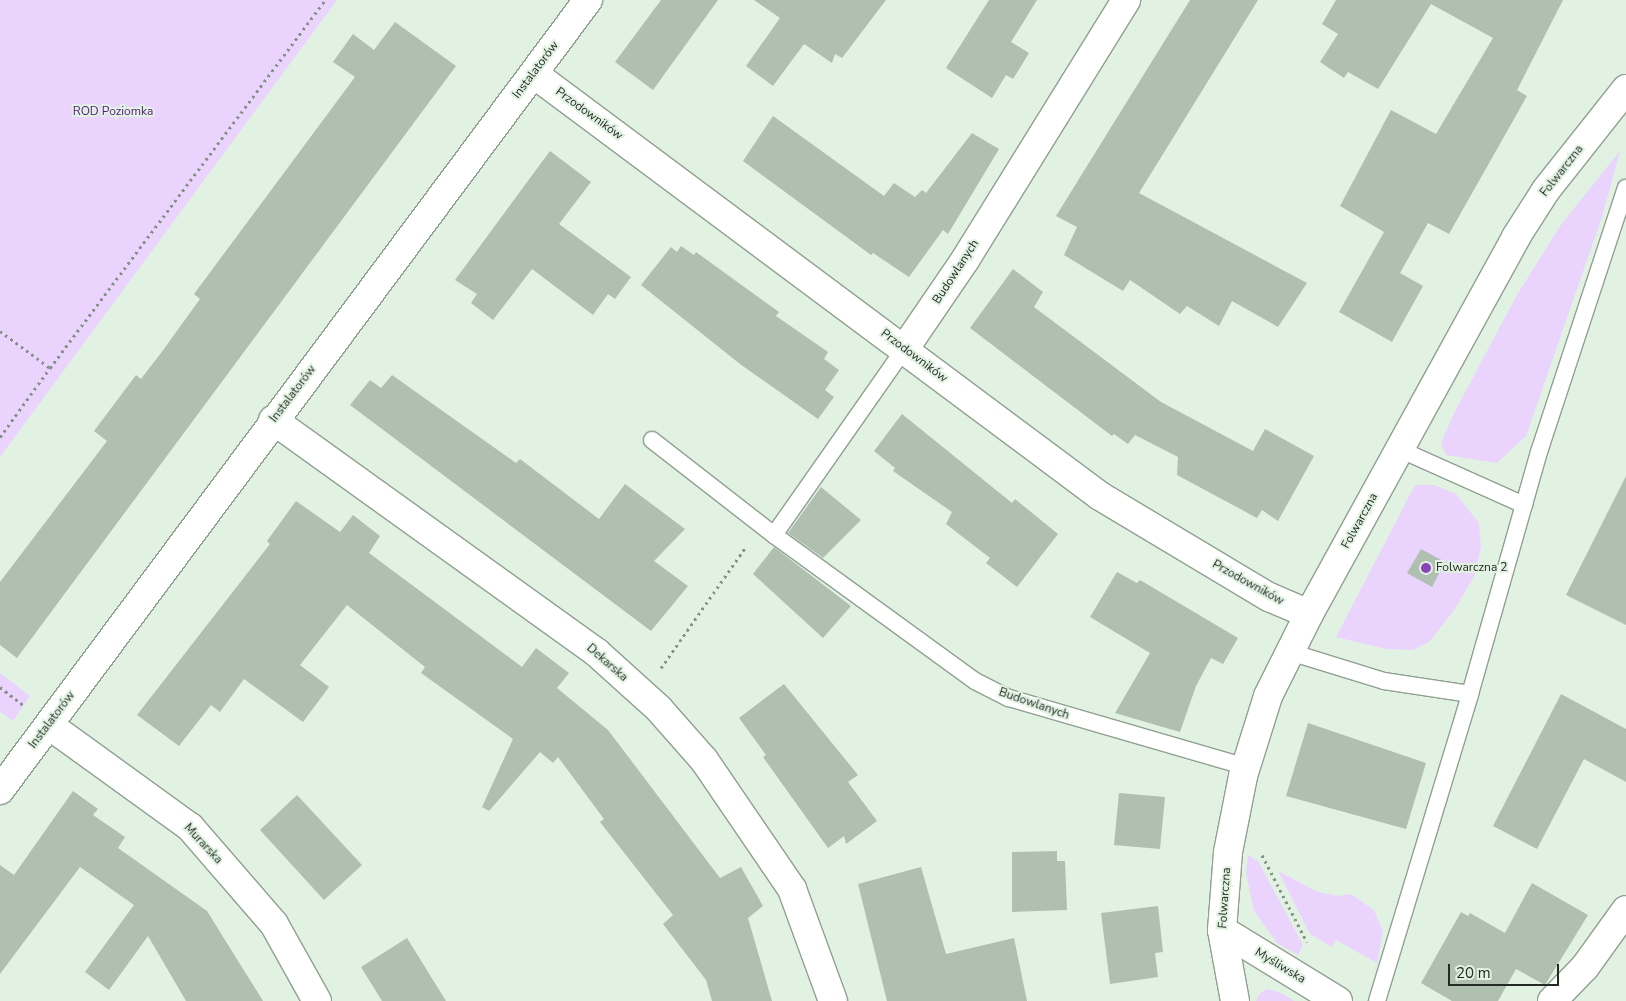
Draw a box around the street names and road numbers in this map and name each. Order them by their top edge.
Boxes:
street label: Instalatorów [510,39,562,101]
street label: Przodowników [553,85,625,143]
street label: Folwarczna [1537,142,1587,200]
street label: Budowlanych [930,237,982,307]
street label: Przodowników [878,326,950,386]
street label: Instalatorów [267,363,319,425]
street label: Folwarczna [1339,491,1381,551]
street label: Przodowników [1210,557,1286,609]
street label: Dekarska [583,641,631,685]
street label: Budowlanych [997,685,1071,723]
street label: Instalatorów [26,689,78,751]
street label: Murarska [181,821,225,867]
street label: Folwarczna [1216,867,1234,929]
street label: Myśliwska [1252,945,1308,987]

